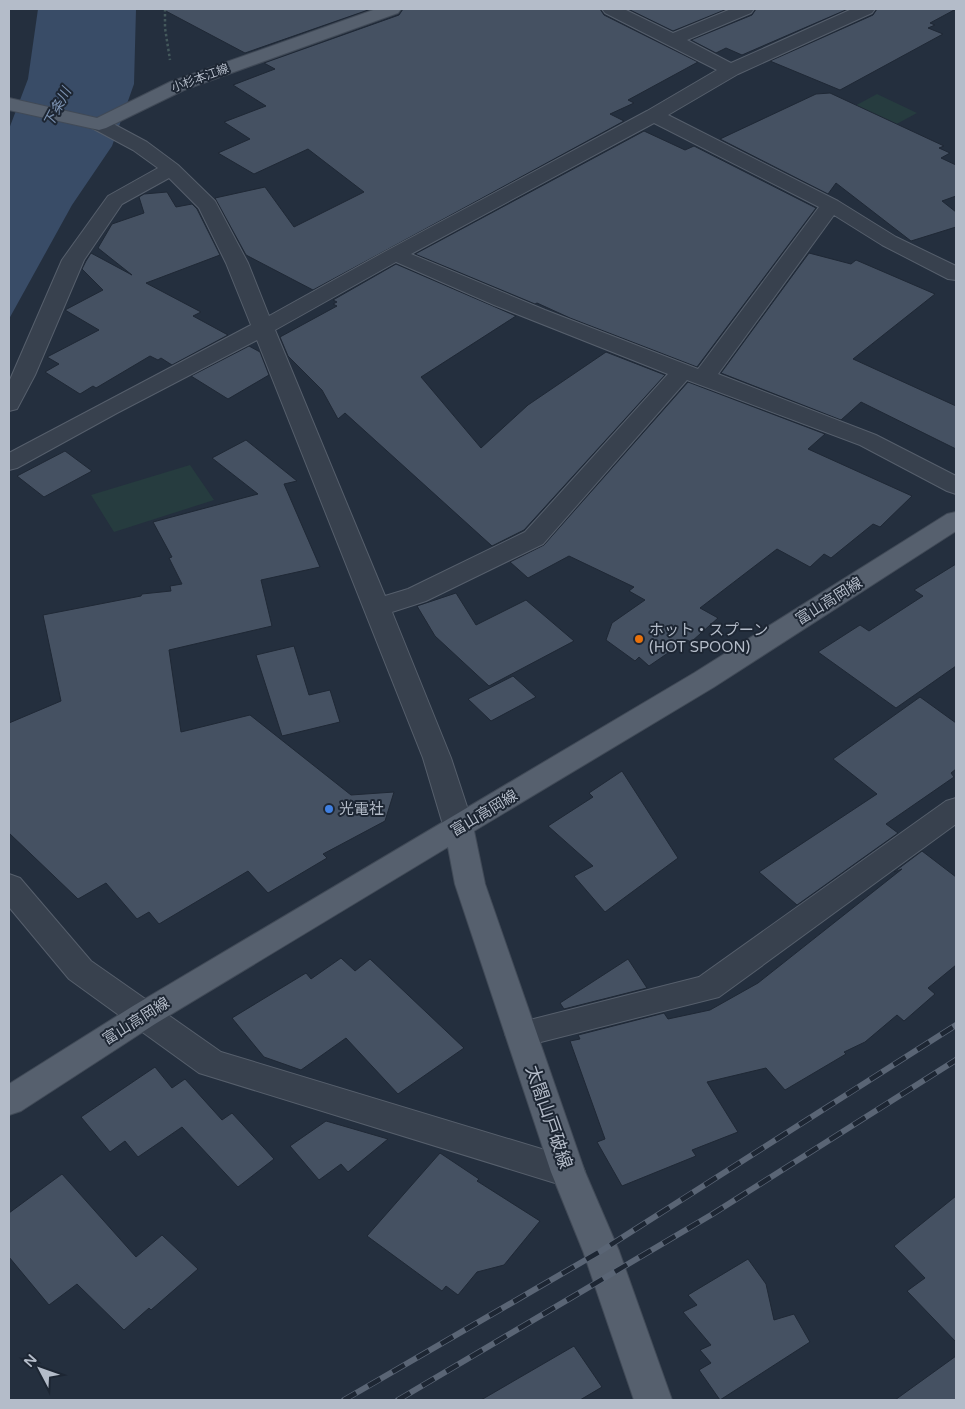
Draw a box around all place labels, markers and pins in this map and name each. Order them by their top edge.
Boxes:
place label: ホット・スプーン (HOT SPOON) [649,621,768,656]
marker: ホット・スプーン (HOT SPOON) [633,633,645,645]
place label: 光電社 [339,800,384,818]
marker: 光電社 [323,803,335,815]

